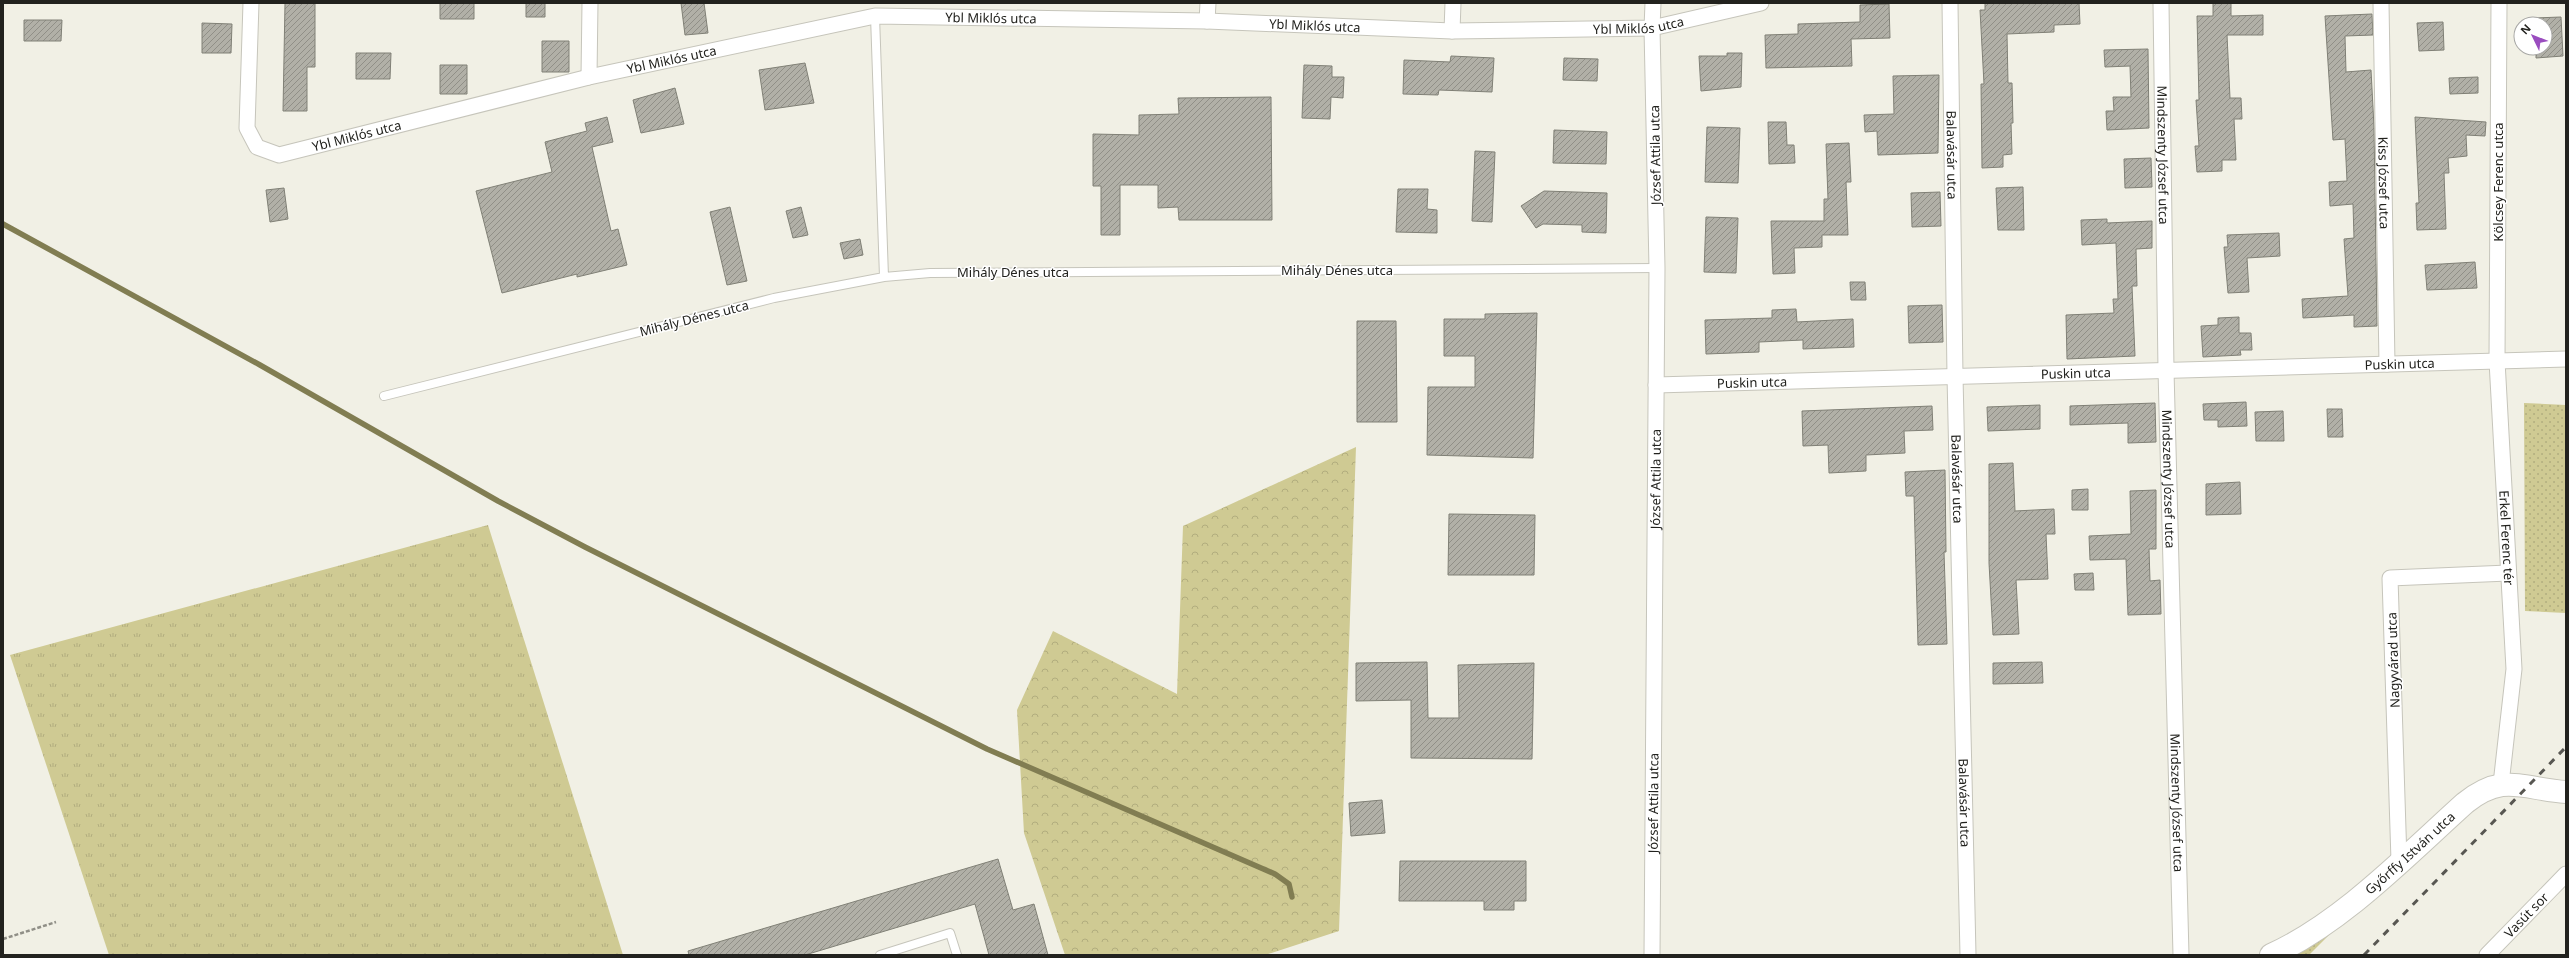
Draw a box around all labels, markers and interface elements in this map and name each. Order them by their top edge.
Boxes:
street label: Ybl Miklós utca [945,8,1037,27]
street label: Ybl Miklós utca [1593,12,1686,38]
street label: Ybl Miklós utca [1269,15,1361,36]
north arrow [2513,16,2553,56]
text: N [2517,20,2534,37]
street label: Ybl Miklós utca [625,41,718,78]
street label: Mindszenty József utca [2153,85,2173,225]
street label: József Attila utca [1645,105,1665,207]
street label: Balavásár utca [1942,110,1962,200]
street label: Ybl Miklós utca [310,116,403,155]
street label: Kölcsey Ferenc utca [2489,122,2507,242]
street label: Kiss József utca [2374,137,2394,229]
street label: Mihály Dénes utca [1281,261,1393,279]
street label: Mihály Dénes utca [957,263,1069,281]
street label: Mihály Dénes utca [638,296,750,340]
street label: Puskin utca [2364,354,2435,374]
street label: Puskin utca [2040,363,2111,383]
street label: Puskin utca [1717,372,1787,392]
street label: Mindszenty József utca [2158,409,2180,549]
street label: József Attila utca [1646,429,1665,531]
street label: Balavásár utca [1947,434,1967,524]
street label: Erkel Ferenc tér [2495,490,2518,586]
street label: Nagyvárad utca [2382,612,2404,708]
street label: Mindszenty József utca [2166,733,2188,872]
street label: József Attila utca [1644,753,1662,855]
street label: Balavásár utca [1955,758,1975,848]
street label: Győrffy István utca [2361,808,2459,898]
street label: Vasút sor [2500,888,2553,941]

